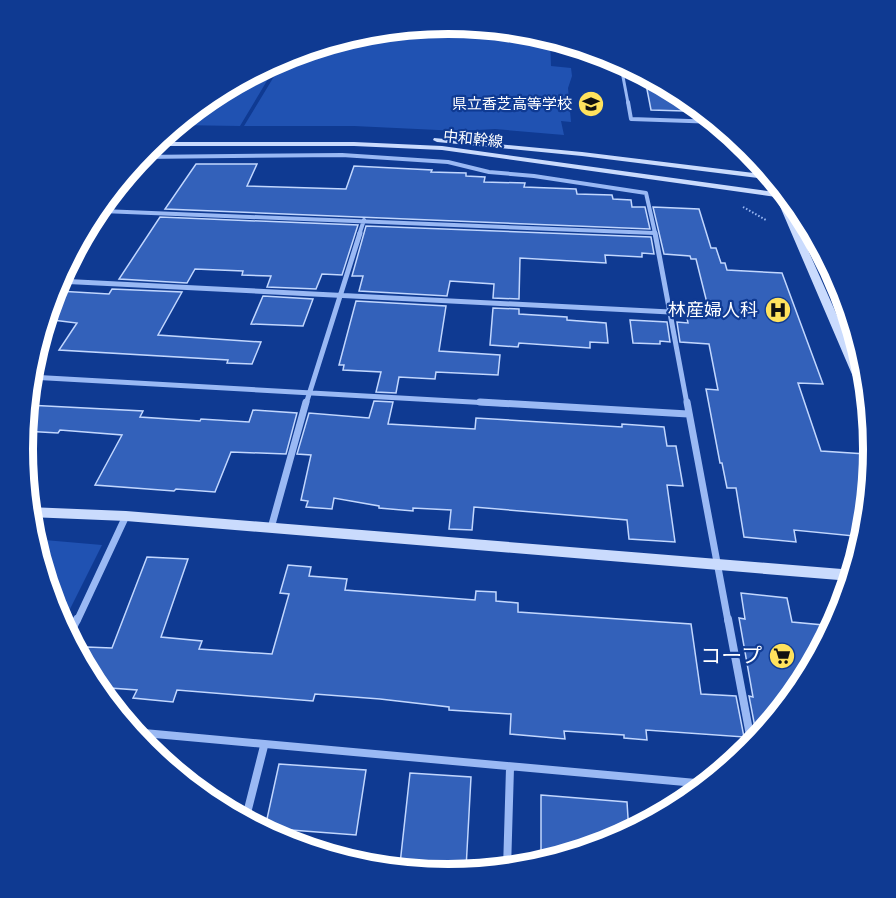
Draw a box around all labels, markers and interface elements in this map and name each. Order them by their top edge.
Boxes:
school or university icon: 県立香芝高等学校 [576,89,606,119]
place label: 県立香芝高等学校 [452,94,572,114]
street label: 中和幹線 [442,126,504,152]
hospital icon: 林産婦人科 [763,295,793,325]
place label: 林産婦人科 [668,298,758,322]
supermarket icon: コープ [767,641,797,671]
place label: コープ [700,642,762,670]

